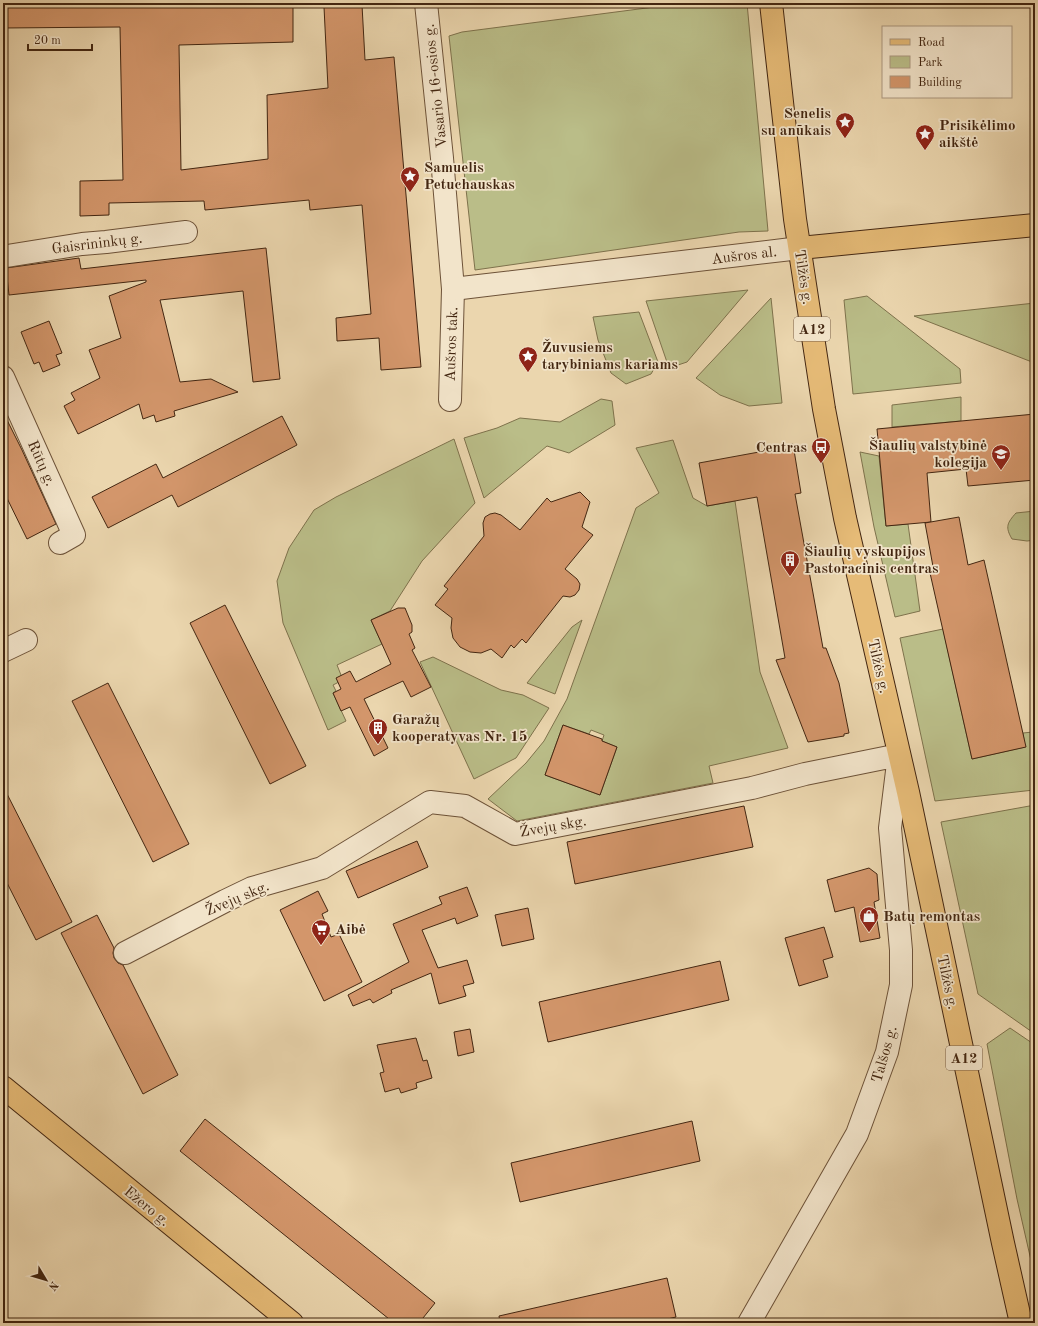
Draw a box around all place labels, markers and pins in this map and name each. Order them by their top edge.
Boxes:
place label: Senelis su anūkais [761,107,831,139]
place icon: Senelis su anūkais [834,111,856,139]
place label: Prisikėlimo aikštė [939,119,1015,151]
place icon: Prisikėlimo aikštė [914,123,936,151]
place label: Samuelis Petuchauskas [424,161,515,193]
place icon: Samuelis Petuchauskas [399,165,421,193]
place label: Žuvusiems tarybiniams kariams [542,338,678,373]
place icon: Žuvusiems tarybiniams kariams [517,345,539,373]
bus stop icon: Centras [810,436,832,464]
place label: Šiaulių valstybinė kolegija [869,436,987,471]
place label: Centras [756,441,807,456]
school or university icon: Šiaulių valstybinė kolegija [990,443,1012,471]
place label: Šiaulių vyskupijos Pastoracinis centras [804,542,938,577]
building icon: Šiaulių vyskupijos Pastoracinis centras [779,549,801,577]
place label: Garažų kooperatyvas Nr. 15 [392,713,528,745]
building icon: Garažų kooperatyvas Nr. 15 [367,717,389,745]
shop icon: Batų remontas [858,905,880,933]
place label: Batų remontas [883,910,980,925]
supermarket icon: Aibė [310,918,332,946]
place label: Aibė [335,923,366,938]

